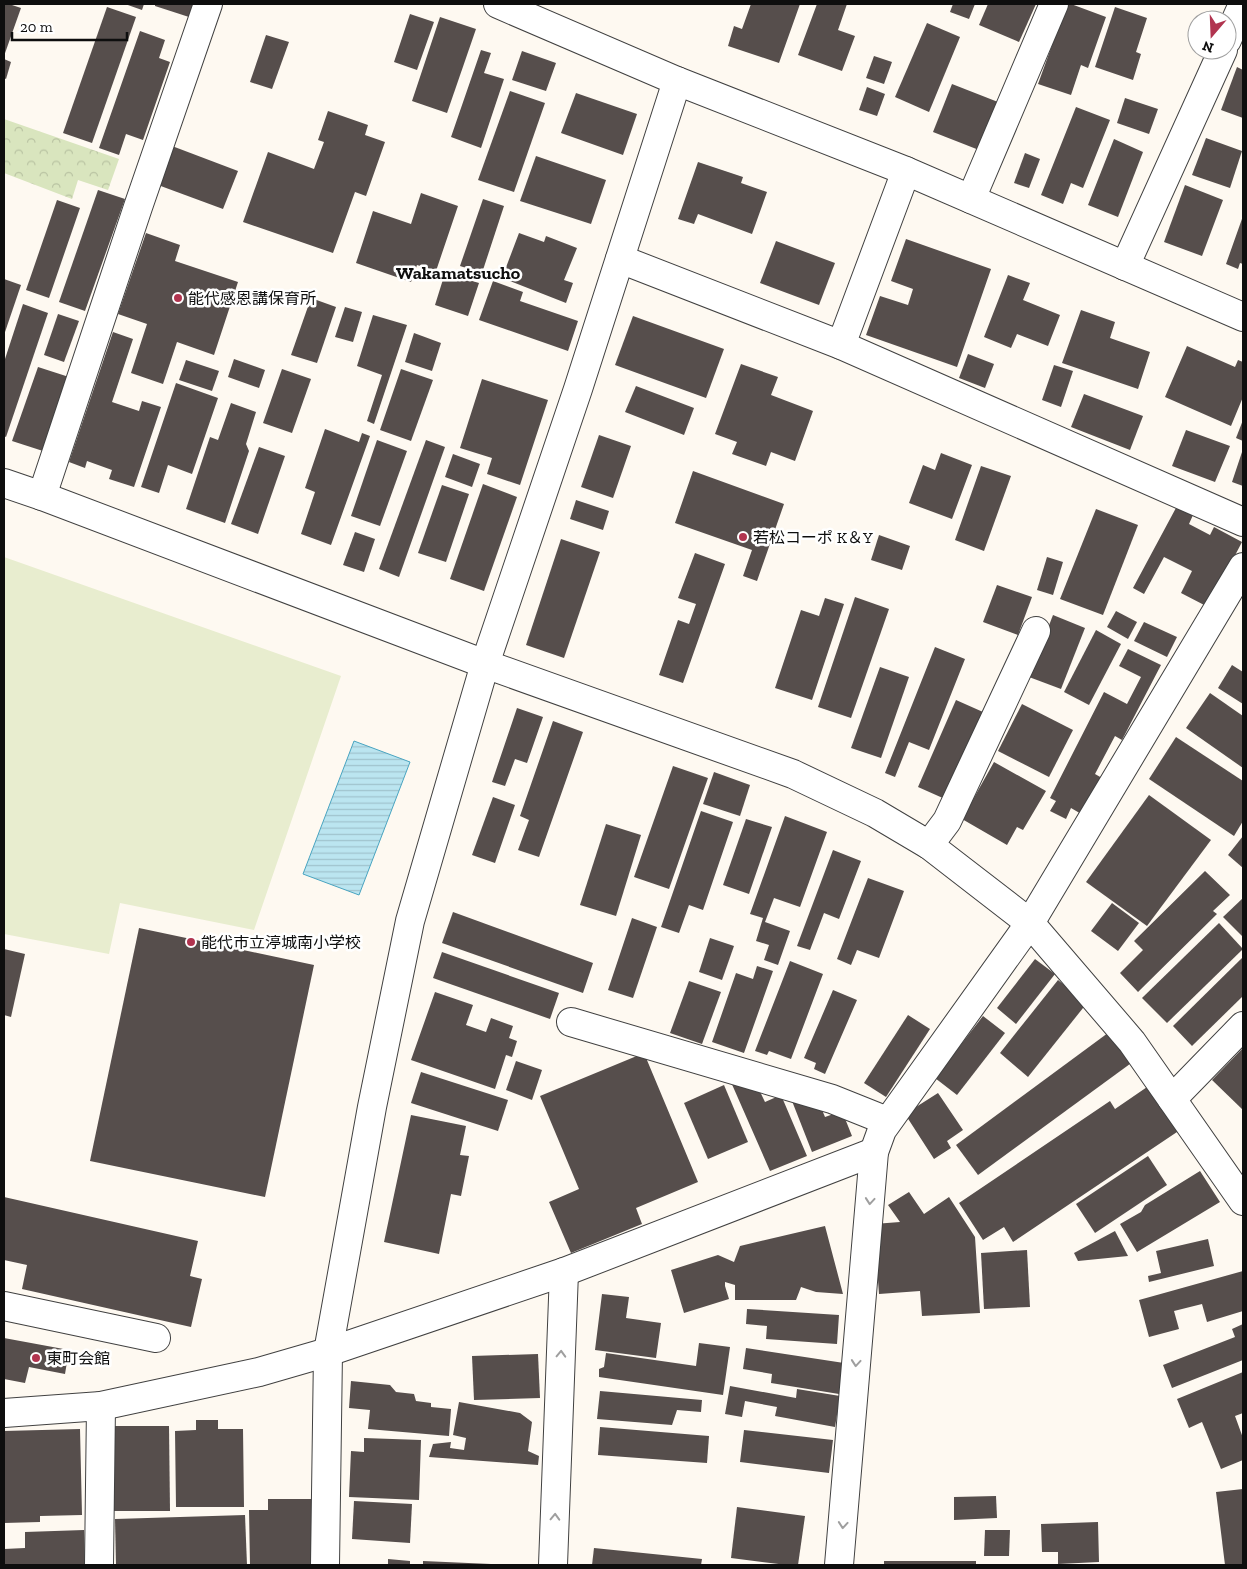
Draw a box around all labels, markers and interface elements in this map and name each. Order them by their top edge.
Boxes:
scale bar [12,10,128,42]
north arrow [1187,10,1237,60]
text: 20 m [20,18,53,36]
text: N [1200,37,1216,57]
district label: Wakamatsucho [396,262,521,284]
place label: 能代感恩講保育所 [188,289,316,308]
marker: 能代感恩講保育所 [172,292,184,304]
place label: 若松コーポ K＆Y [753,528,873,547]
marker: 若松コーポ K＆Y [737,531,749,543]
place label: 能代市立渟城南小学校 [201,933,361,952]
marker: 能代市立渟城南小学校 [185,936,197,948]
one-way arrow [865,1197,876,1205]
place label: 東町会館 [46,1349,110,1368]
one-way arrow [556,1350,566,1358]
marker: 東町会館 [30,1352,42,1364]
one-way arrow [851,1359,862,1367]
one-way arrow [550,1512,560,1520]
one-way arrow [838,1521,849,1529]

